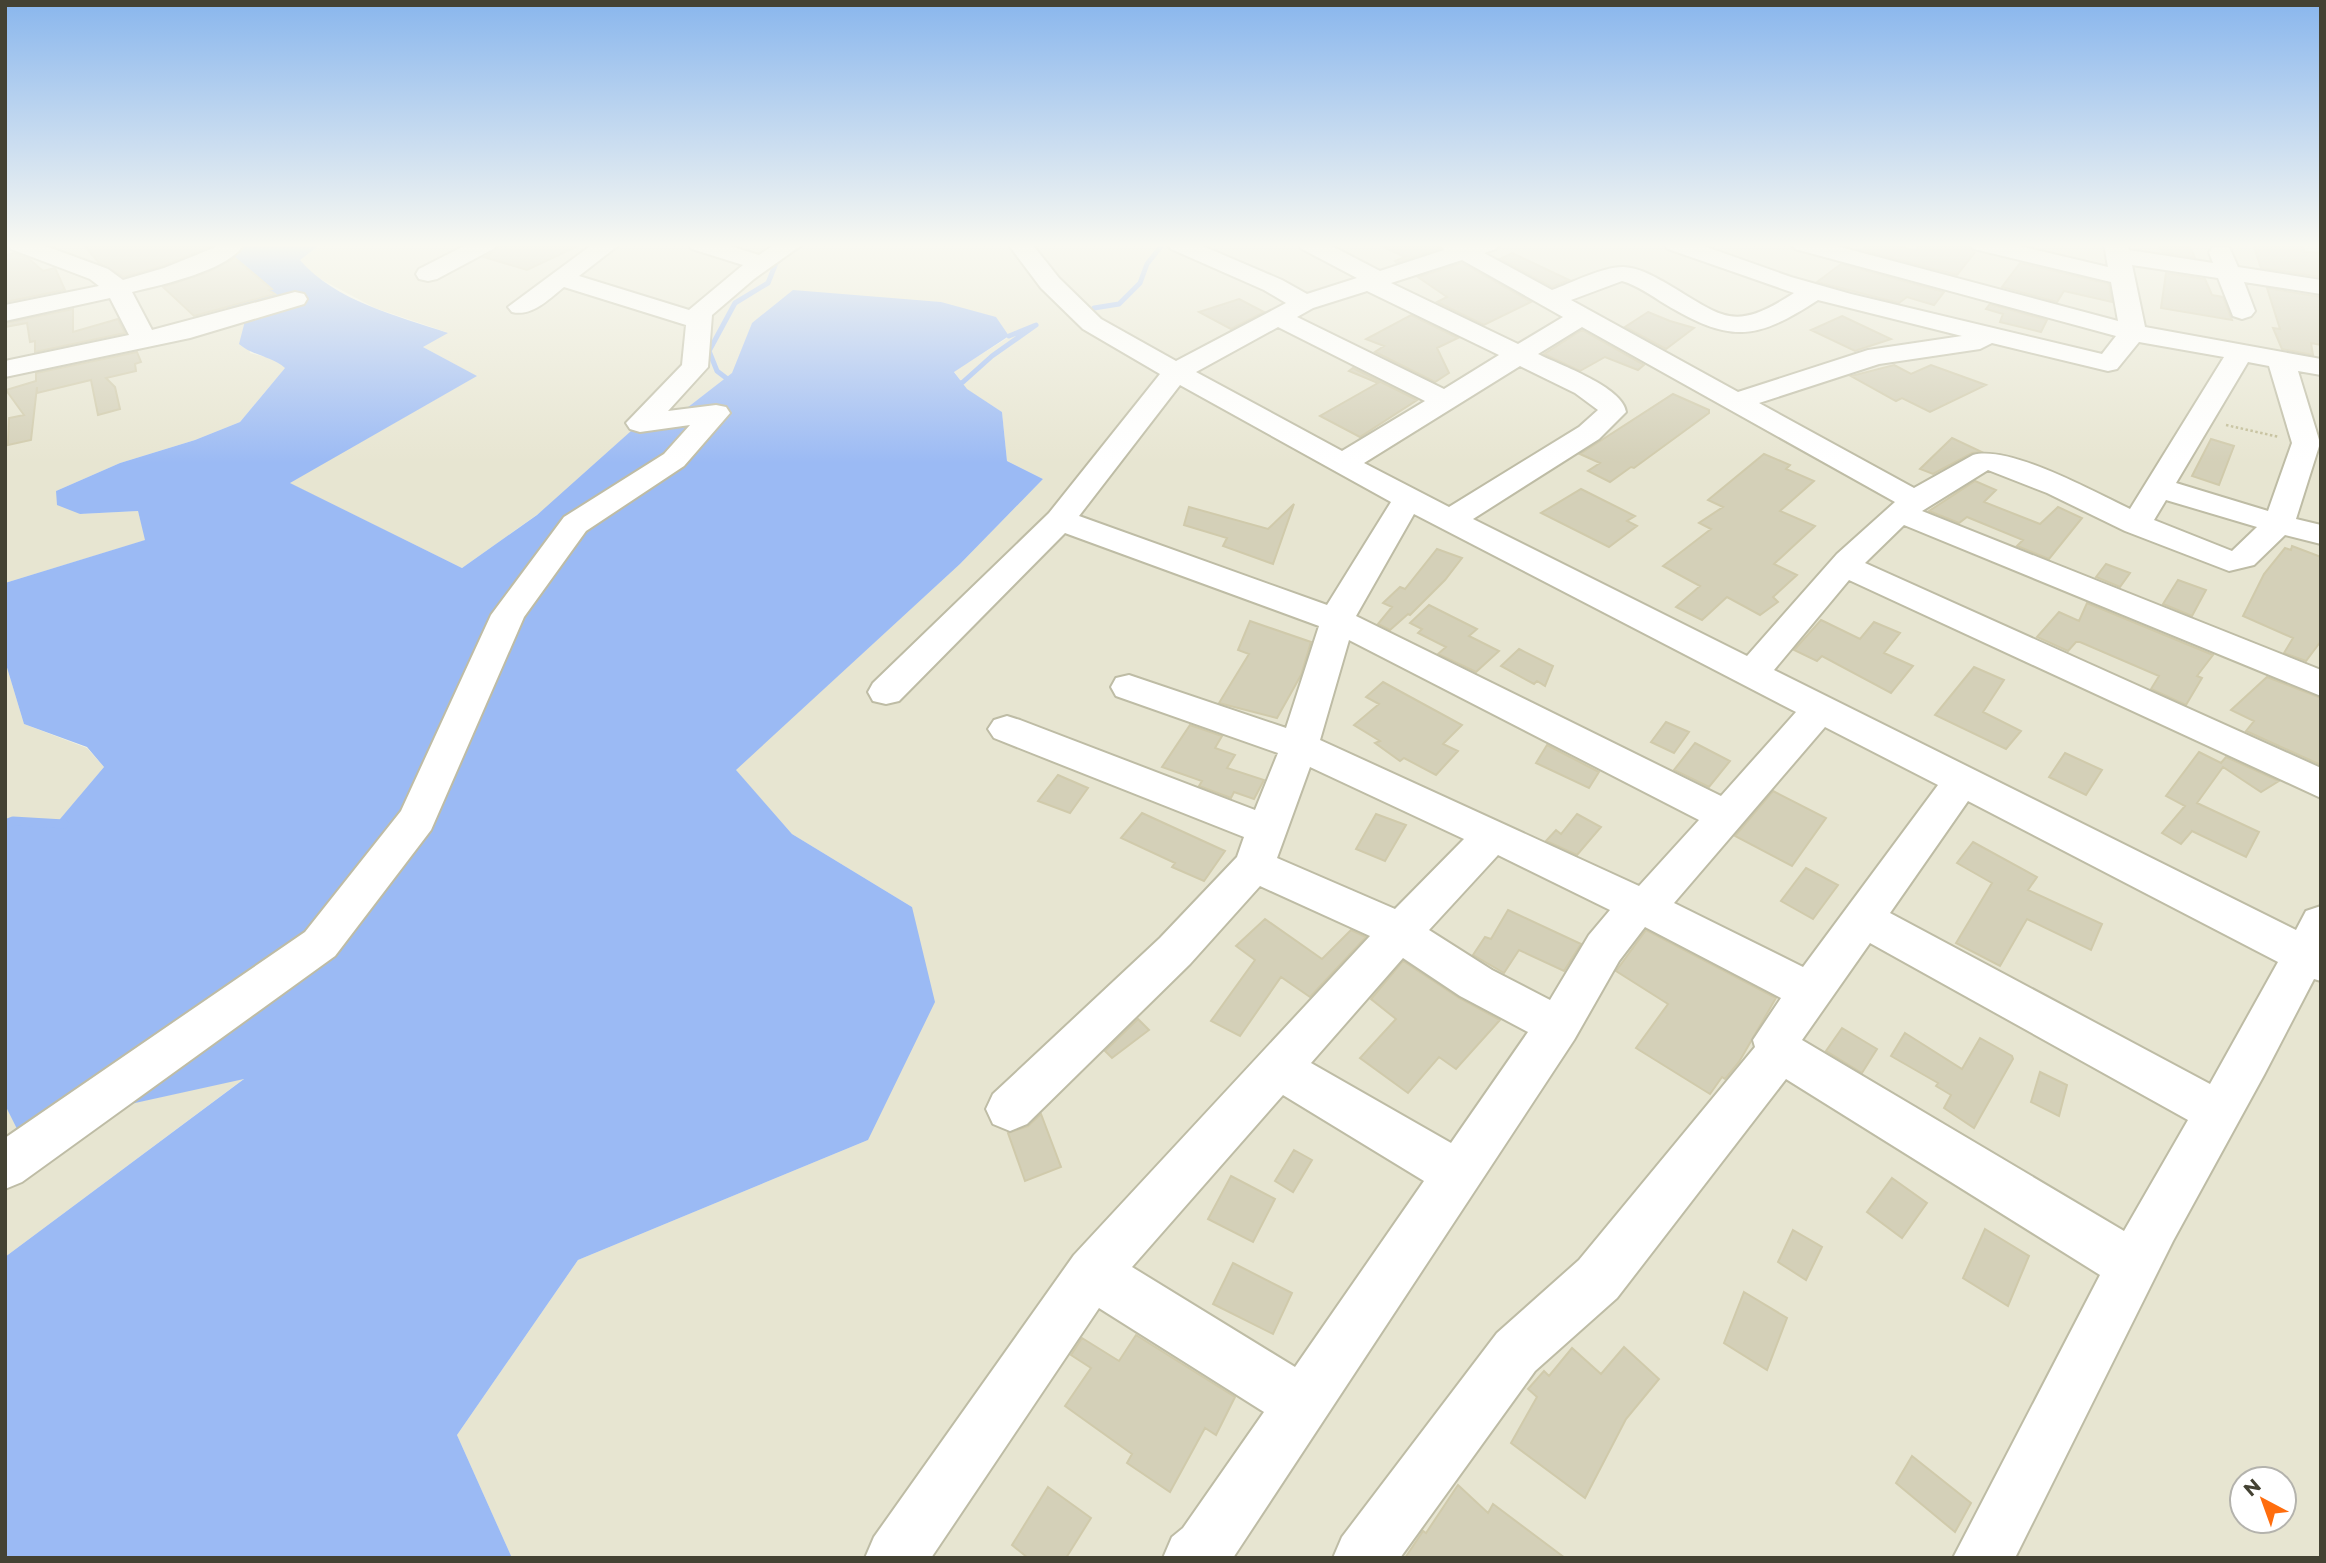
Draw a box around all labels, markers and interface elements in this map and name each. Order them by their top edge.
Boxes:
north arrow [2228,1465,2298,1535]
text: N [2239,1474,2266,1501]

